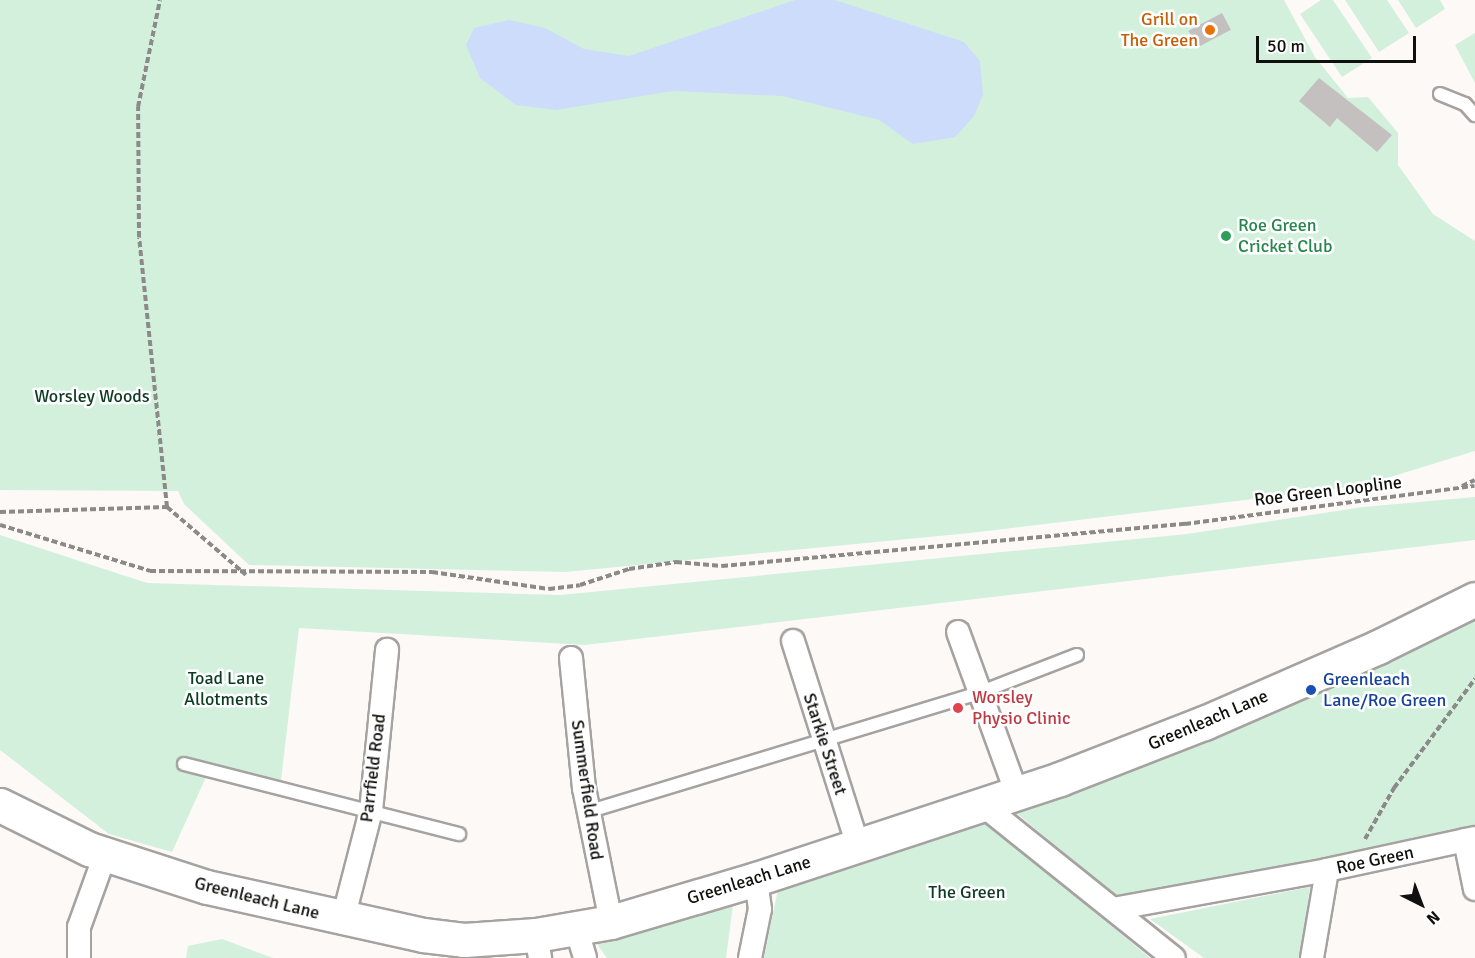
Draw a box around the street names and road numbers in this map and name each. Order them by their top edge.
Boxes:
street label: Roe Green Loopline [1253,471,1403,511]
street label: Greenleach Lane [1145,685,1271,755]
street label: Starkie Street [798,690,852,798]
street label: Parrfield Road [356,712,390,824]
street label: Summerfield Road [566,718,608,862]
street label: Roe Green [1334,841,1416,879]
street label: Greenleach Lane [685,851,813,909]
street label: Greenleach Lane [192,872,322,924]

